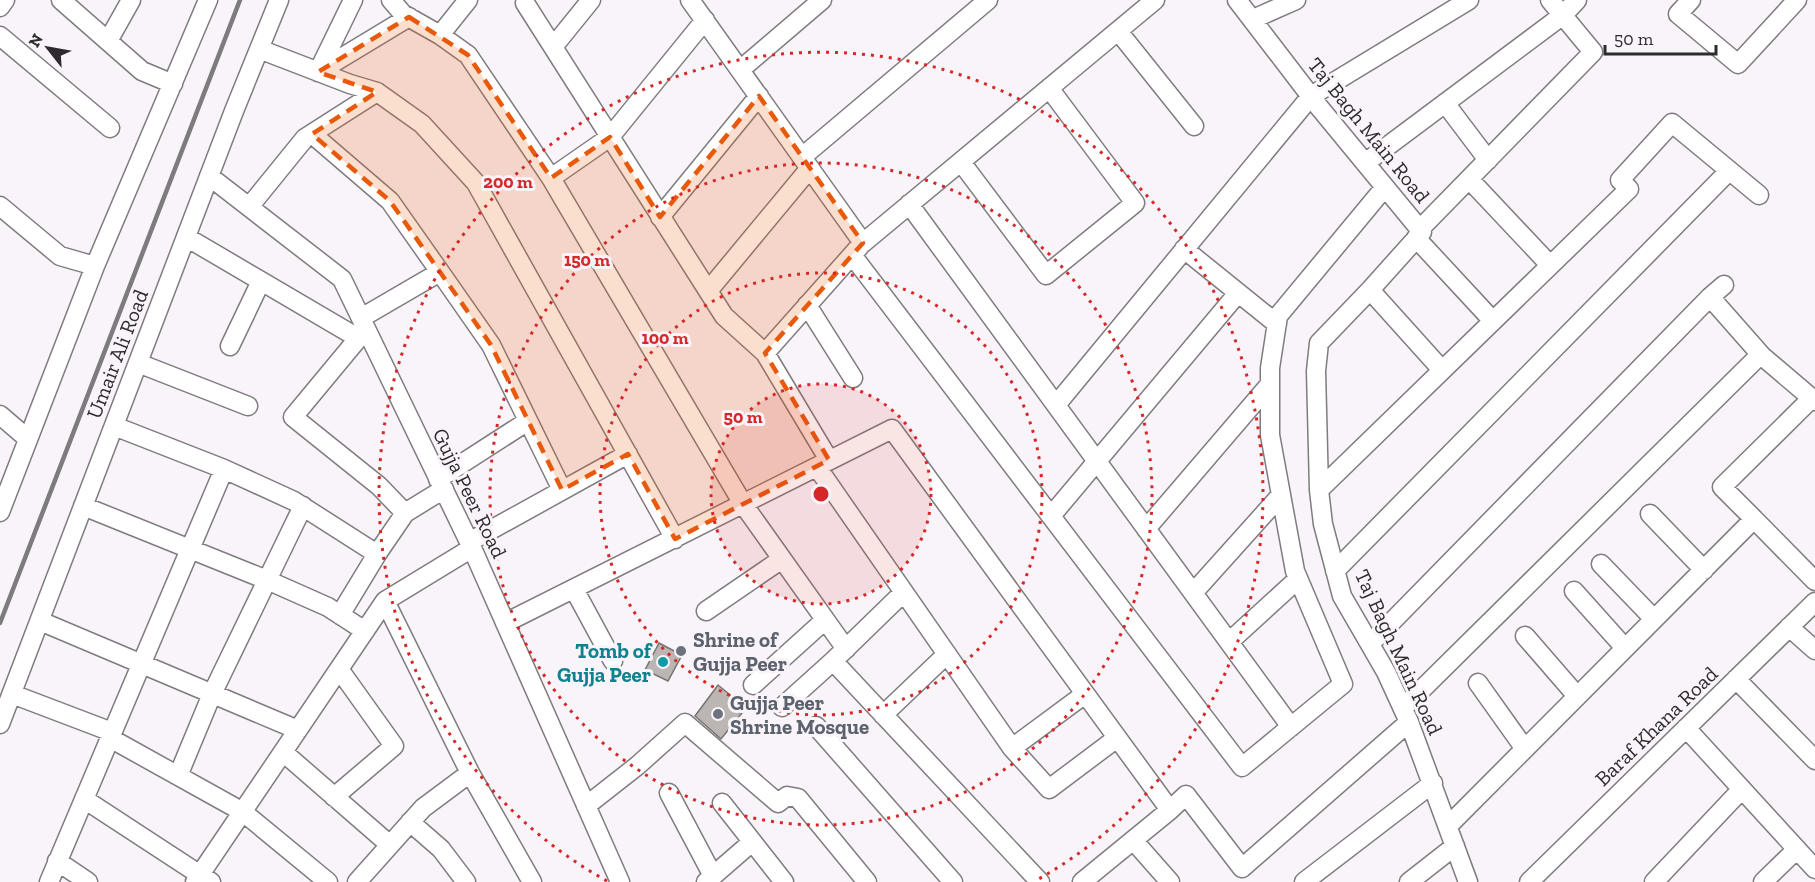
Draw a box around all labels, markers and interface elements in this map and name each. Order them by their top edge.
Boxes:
north arrow [18,18,78,78]
scale bar [1605,18,1716,56]
text: 50 m [1614,28,1654,50]
text: N [24,30,47,51]
street label: Taj Bagh Main Road [1302,52,1436,209]
text: 200 m [483,171,533,193]
text: 150 m [564,249,610,271]
street label: Umair Ali Road [81,285,153,422]
text: 100 m [641,327,689,349]
text: 50 m [724,406,763,428]
street label: Gujja Peer Road [427,424,512,563]
centre of rings [811,484,831,504]
street label: Taj Bagh Main Road [1349,565,1448,739]
place label: Shrine of Gujja Peer [693,627,787,676]
place label: Tomb of Gujja Peer [557,638,653,687]
marker: Shrine of Gujja Peer [674,644,688,658]
marker: Tomb of Gujja Peer [656,655,670,669]
street label: Baraf Khana Road [1590,661,1723,791]
place label: Gujja Peer Shrine Mosque [730,690,869,739]
marker: Gujja Peer Shrine Mosque [711,707,725,721]

